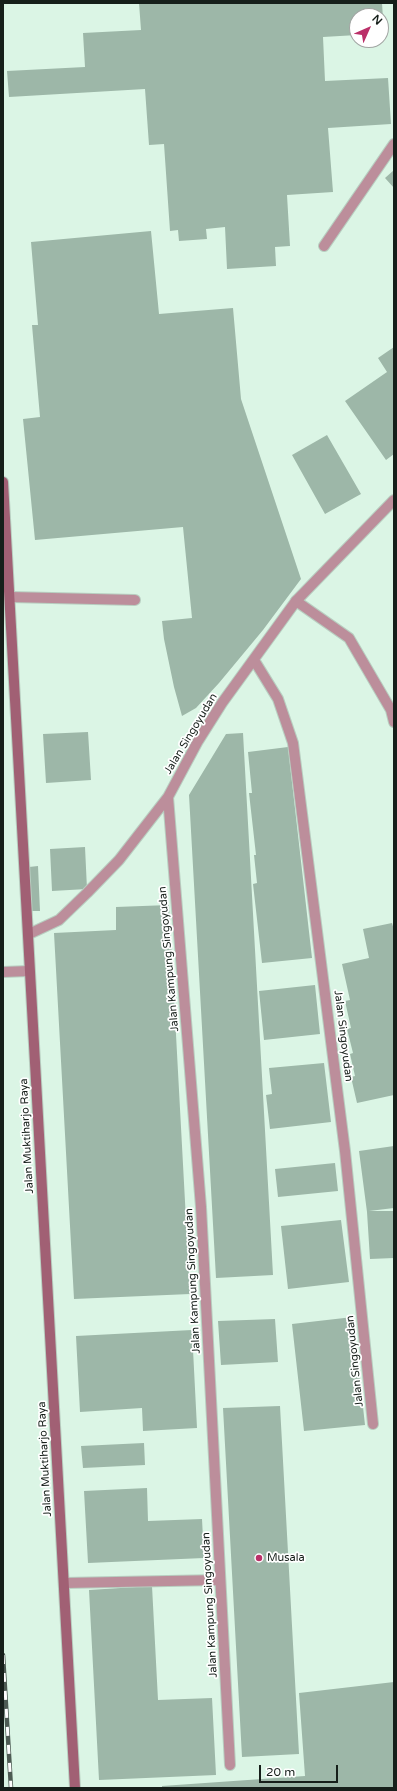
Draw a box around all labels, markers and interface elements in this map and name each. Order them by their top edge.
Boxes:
north arrow [349,8,389,48]
text: N [369,12,385,28]
street label: Jalan Singoyudan [162,691,220,777]
street label: Jalan Kampung Singoyudan [156,886,182,1032]
street label: Jalan Singoyudan [331,990,355,1082]
street label: Jalan Muktiharjo Raya [17,1078,37,1194]
street label: Jalan Kampung Singoyudan [183,1208,203,1354]
street label: Jalan Singoyudan [344,1315,366,1407]
street label: Jalan Muktiharjo Raya [35,1401,55,1517]
street label: Jalan Kampung Singoyudan [200,1532,220,1678]
place label: Musala [267,1551,305,1565]
marker: Musala [254,1553,264,1563]
scale bar [261,1757,340,1783]
text: 20 m [266,1765,295,1779]

